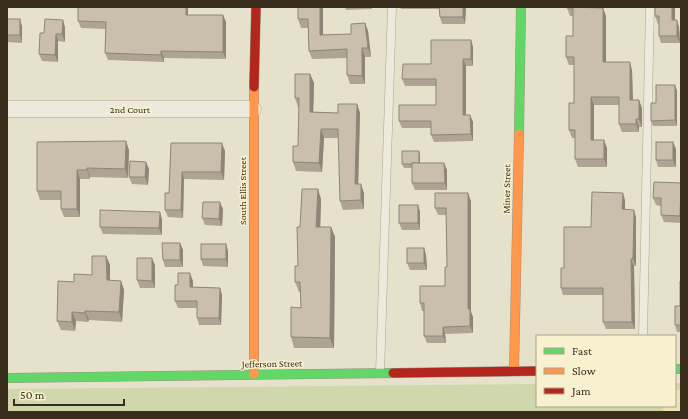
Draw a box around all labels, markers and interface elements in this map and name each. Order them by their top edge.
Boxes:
street label: 2nd Court [110,104,151,115]
street label: South Ellis Street [237,156,248,225]
street label: Miner Street [501,163,512,214]
legend [536,335,676,407]
text: Fast [572,344,593,358]
street label: Jefferson Street [241,357,303,370]
text: Slow [572,364,596,378]
scale bar [14,381,124,407]
text: Jam [571,384,591,398]
text: 50 m [20,388,45,402]

